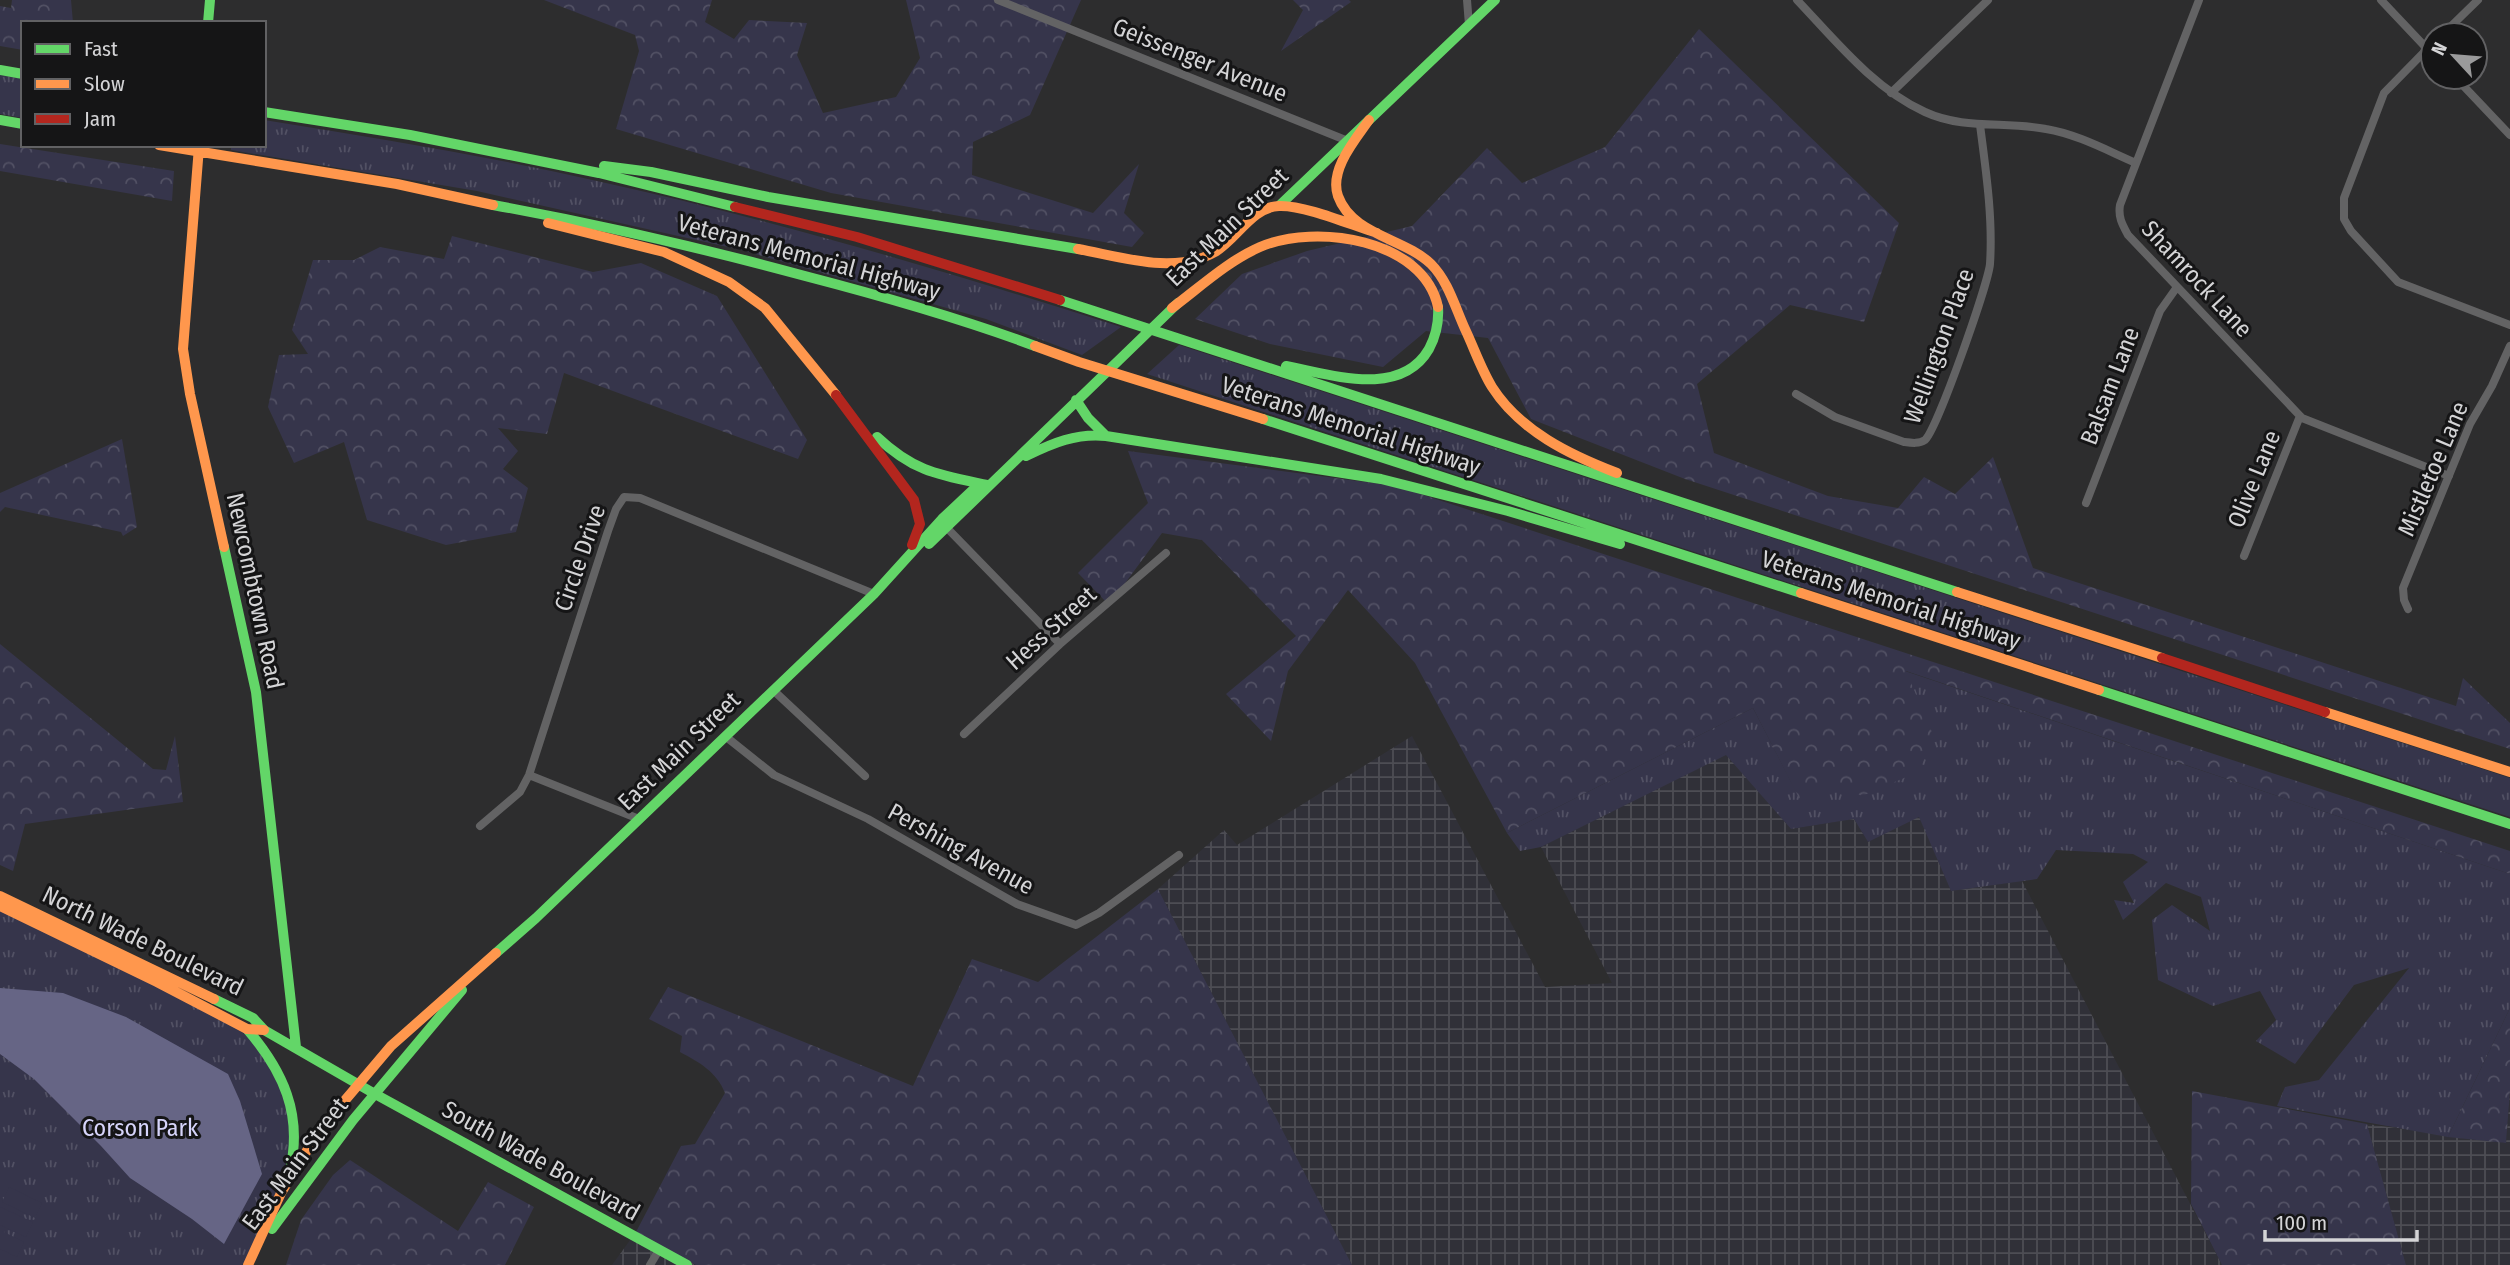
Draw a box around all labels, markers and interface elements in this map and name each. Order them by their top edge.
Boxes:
street label: Geissenger Avenue [1109,12,1291,108]
legend [21,21,266,147]
north arrow [2419,21,2489,91]
text: Fast [84,36,118,62]
text: N [2426,39,2452,59]
text: Slow [84,71,125,97]
text: Jam [84,106,116,132]
street label: East Main Street [1160,162,1294,292]
street label: Veterans Memorial Highway [675,208,944,306]
street label: Shamrock Lane [2136,215,2258,343]
street label: Wellington Place [1898,265,1980,427]
street label: Balsam Lane [2075,323,2145,449]
street label: Veterans Memorial Highway [1218,371,1484,481]
street label: Mistletoe Lane [2392,398,2474,540]
street label: Olive Lane [2222,426,2286,532]
street label: Newcombtown Road [221,490,289,692]
street label: Circle Drive [549,501,611,615]
street label: Veterans Memorial Highway [1758,545,2024,655]
street label: Hess Street [1000,580,1102,676]
street label: East Main Street [612,686,746,816]
street label: Pershing Avenue [883,797,1039,901]
street label: North Wade Boulevard [38,880,248,1002]
street label: East Main Street [236,1092,354,1236]
street label: South Wade Boulevard [437,1095,645,1227]
park label: Corson Park [82,1114,199,1142]
scale bar [2265,1198,2417,1242]
text: 100 m [2276,1210,2327,1236]

